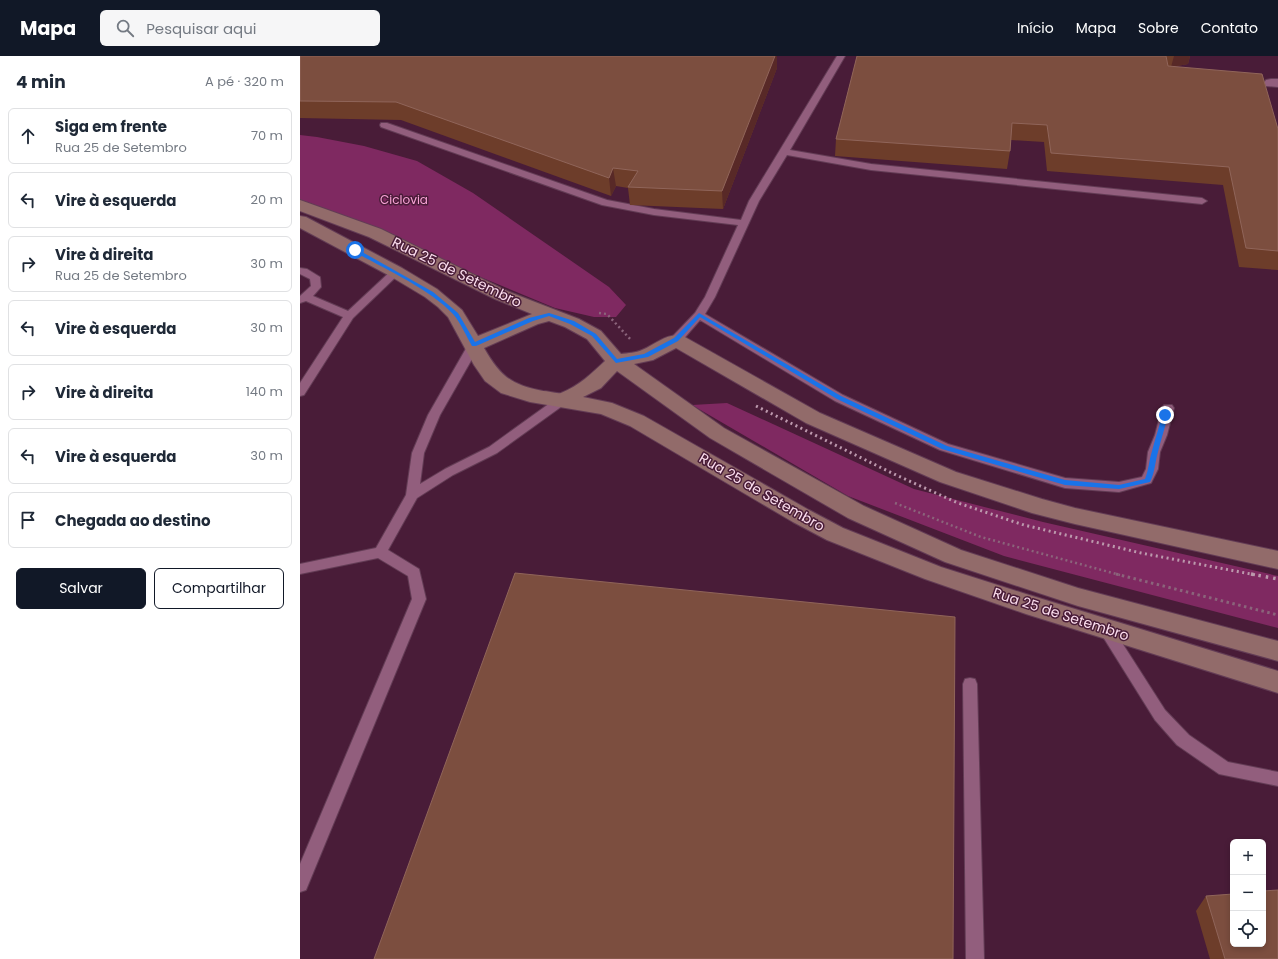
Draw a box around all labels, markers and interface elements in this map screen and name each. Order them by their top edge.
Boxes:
search box [100,10,380,46]
text: Mapa [20,15,76,42]
icon: search [114,17,136,39]
text: Pesquisar aqui [146,18,257,39]
text: Início [1017,18,1054,38]
text: Mapa [1076,18,1116,38]
text: Sobre [1138,18,1179,38]
text: Contato [1201,18,1258,38]
text: 4 min [16,70,66,94]
text: A pé · 320 m [205,72,284,91]
text: Siga em frente [55,116,167,137]
icon: ahead [17,125,39,147]
text: 70 m [251,126,283,145]
text: Rua 25 de Setembro [55,138,187,157]
icon: left [17,189,39,211]
text: Vire à esquerda [55,190,177,211]
text: 20 m [250,190,283,209]
park label: Ciclovia [380,191,428,208]
street label: Rua 25 de Setembro [389,232,525,312]
route start [346,241,364,259]
text: Vire à direita [55,244,154,265]
icon: right [17,253,39,275]
text: 30 m [250,254,283,273]
text: Rua 25 de Setembro [55,266,187,285]
icon: left [17,317,39,339]
text: Vire à esquerda [55,318,177,339]
text: 30 m [250,318,283,337]
icon: right [17,381,39,403]
text: Vire à direita [55,382,154,403]
text: 140 m [246,382,283,401]
route end [1156,406,1174,424]
icon: left [17,445,39,467]
text: Vire à esquerda [55,446,177,467]
text: 30 m [250,446,283,465]
street label: Rua 25 de Setembro [696,448,828,536]
icon: arrive [17,509,39,531]
text: Chegada ao destino [55,510,211,531]
button: Salvar [16,568,146,609]
button: Compartilhar [154,568,284,609]
street label: Rua 25 de Setembro [990,583,1132,645]
map controls [1230,839,1266,947]
button: + [1230,839,1266,875]
button: − [1230,875,1266,911]
button: locate [1230,911,1266,947]

